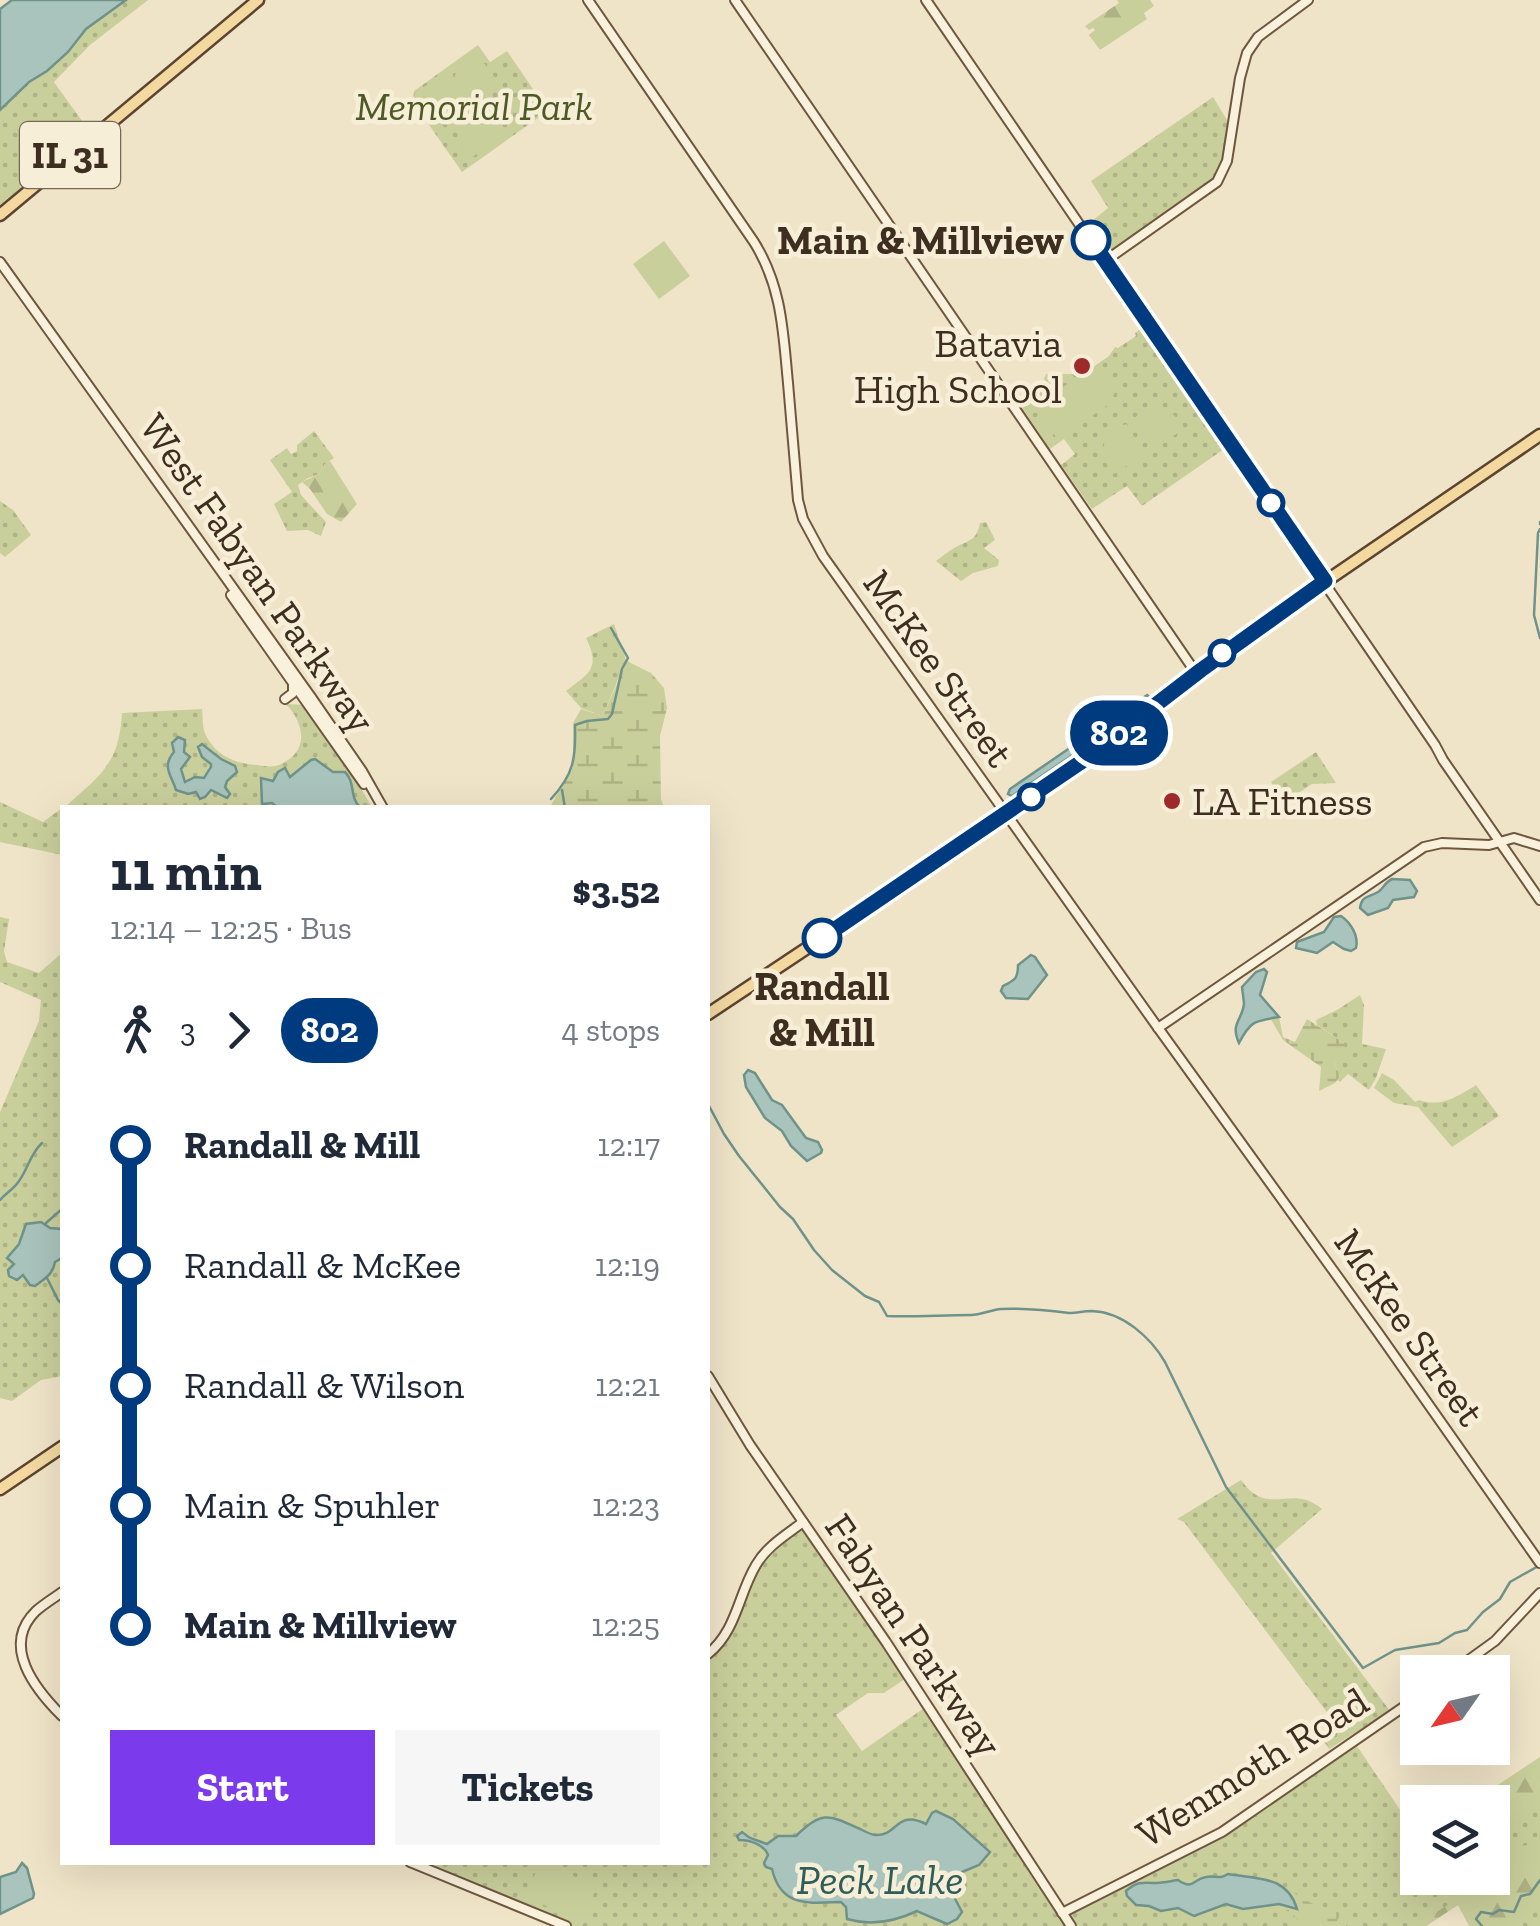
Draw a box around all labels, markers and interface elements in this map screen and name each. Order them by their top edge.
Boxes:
park label: Memorial Park [355,82,593,130]
road number: IL 31 [20,122,120,188]
place label: Main & Millview [777,216,1065,264]
marker: Main & Millview [1072,221,1110,259]
place label: Batavia High School [854,319,1062,413]
marker: Batavia High School [1071,355,1093,377]
street label: West Fabyan Parkway [130,404,386,742]
unlabelled marker [1258,490,1284,516]
street label: McKee Street [854,560,1024,776]
unlabelled marker [1209,640,1235,666]
line badge: 802 [1062,700,1176,766]
text: 802 [1090,712,1148,754]
place label: LA Fitness [1192,777,1373,825]
unlabelled marker [1018,784,1044,810]
marker: LA Fitness [1161,790,1183,812]
text: 11 min [110,838,262,904]
text: $3.52 [572,867,660,913]
text: 12:14 – 12:25 · Bus [110,909,352,947]
marker: Randall & Mill [803,919,841,957]
place label: Randall & Mill [754,962,890,1056]
icon: walk [110,1003,165,1058]
icon: forward [211,1003,266,1058]
text: 802 [301,1009,358,1051]
text: 3 [180,1011,196,1049]
text: 4 stops [562,1011,660,1049]
text: Randall & Mill [184,1122,420,1168]
text: 12:17 [597,1126,660,1164]
street label: McKee Street [1325,1219,1495,1435]
text: Randall & McKee [184,1242,461,1288]
text: 12:19 [595,1246,660,1284]
text: Randall & Wilson [184,1362,464,1408]
text: 12:21 [595,1366,660,1404]
text: Main & Spuhler [184,1482,441,1528]
text: 12:23 [592,1486,660,1524]
street label: Fabyan Parkway [815,1504,1013,1766]
text: Main & Millview [184,1602,457,1648]
text: 12:25 [591,1606,660,1644]
north arrow [1400,1655,1510,1765]
map controls [1400,1655,1510,1895]
street label: Wenmoth Road [1127,1677,1377,1857]
button: Start [110,1730,375,1845]
button: Tickets [395,1730,660,1845]
button: layers [1400,1785,1510,1895]
water label: Peck Lake [796,1854,964,1905]

